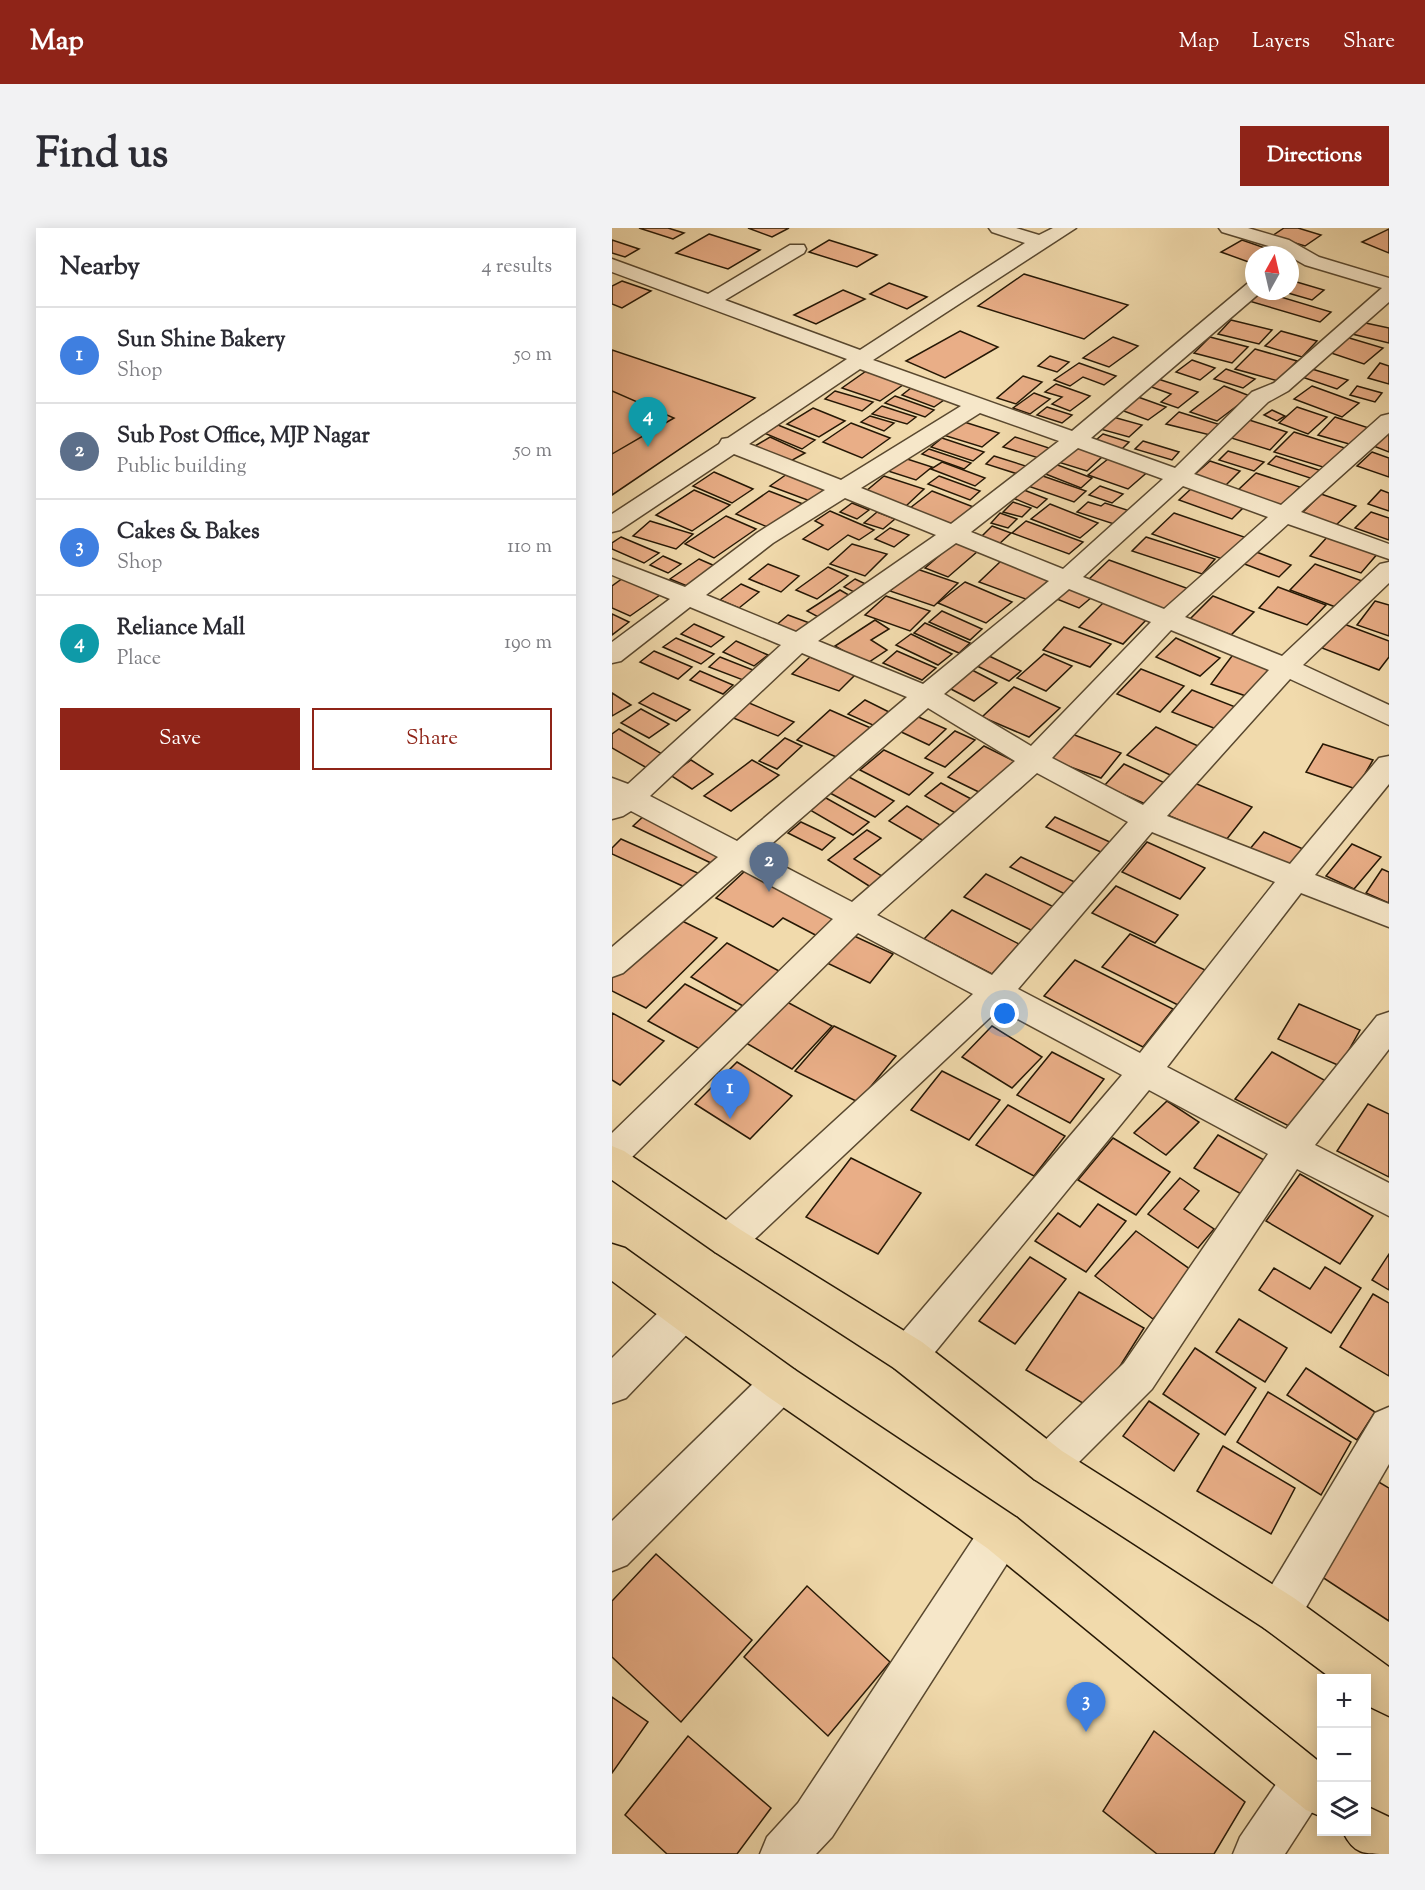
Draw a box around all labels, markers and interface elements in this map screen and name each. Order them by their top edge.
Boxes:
text: Map [30,22,84,62]
text: Map [1179,27,1219,57]
text: Layers [1252,27,1310,57]
text: Share [1343,27,1395,57]
text: Find us [36,126,168,186]
button: Directions [1240,126,1389,186]
north arrow [1245,246,1299,300]
text: Nearby [60,249,140,286]
text: 4 results [481,253,552,282]
text: Sun Shine Bakery [117,325,286,357]
text: 1 [76,341,83,370]
text: 50 m [514,341,552,370]
text: Shop [117,357,162,386]
pin: 4 [628,398,668,447]
text: Sub Post Office, MJP Nagar [117,421,370,453]
text: 2 [75,437,84,466]
text: 50 m [514,437,552,466]
text: Public building [117,453,247,482]
text: Cakes & Bakes [117,517,260,549]
text: 3 [75,533,84,562]
text: 110 m [507,533,552,562]
text: Shop [117,549,162,578]
text: Reliance Mall [117,613,245,645]
text: 4 [74,629,85,658]
text: 190 m [504,629,552,658]
text: Place [117,645,161,674]
button: Save [60,708,300,770]
button: Share [312,708,552,770]
pin: 2 [750,842,788,892]
your location [990,999,1019,1028]
pin: 1 [710,1070,750,1119]
map controls [1317,1674,1371,1836]
button: + [1317,1674,1371,1728]
pin: 3 [1066,1682,1106,1732]
button: − [1317,1728,1371,1782]
button: layers [1317,1782,1371,1836]

